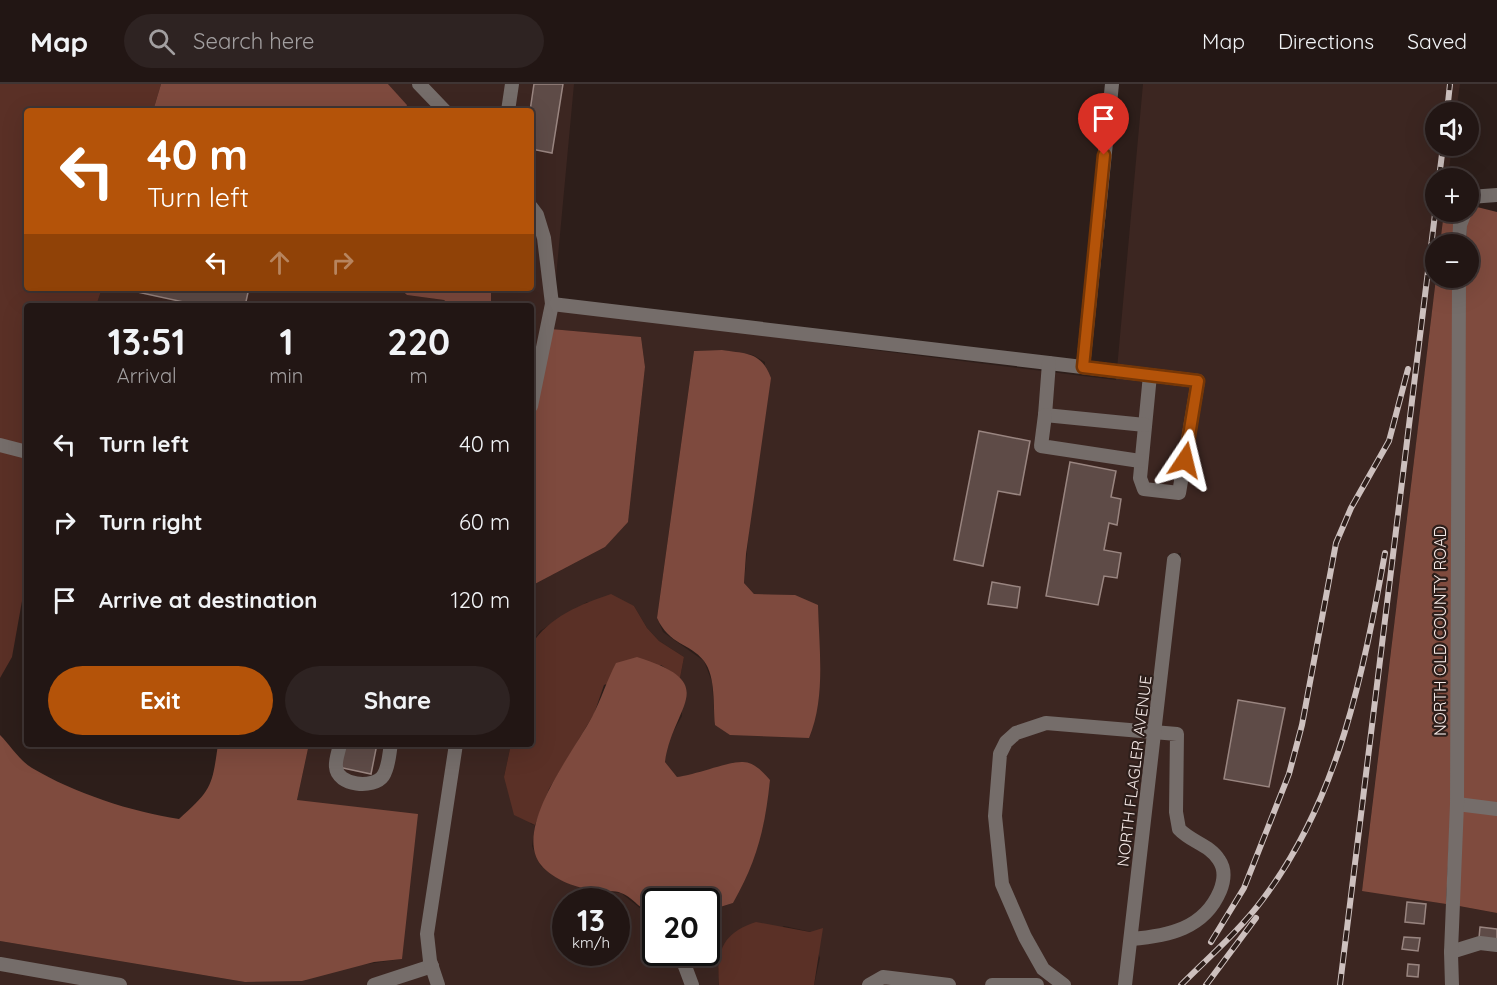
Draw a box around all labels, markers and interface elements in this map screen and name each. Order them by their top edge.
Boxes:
search box [124,14,544,68]
text: Map [30,24,88,59]
icon: search [145,25,178,58]
text: Search here [193,27,315,55]
text: Map [1202,28,1245,54]
text: Directions [1278,28,1374,54]
text: Saved [1407,28,1467,54]
pin [1078,93,1129,155]
icon: arrive [1087,102,1120,135]
map controls [1425,102,1479,288]
button: sound [1425,102,1479,156]
text: 40 m [147,128,248,181]
icon: left [48,132,126,210]
button: + [1425,168,1479,222]
text: Turn left [147,180,249,214]
button: − [1425,234,1479,288]
icon: left [200,246,233,279]
icon: ahead [263,246,296,279]
icon: right [326,246,359,279]
text: 13:51 [108,319,186,364]
text: 1 [279,319,293,364]
text: 220 [387,319,450,364]
text: Arrival [117,363,177,388]
text: min [269,363,303,388]
text: m [410,363,428,388]
icon: left [48,428,81,461]
position arrow [1153,428,1217,492]
text: Turn left [99,430,189,458]
text: 40 m [459,430,510,458]
icon: right [48,506,81,539]
text: Turn right [99,508,203,536]
text: 60 m [459,508,510,536]
street label: NORTH OLD COUNTY ROAD [1430,526,1450,736]
icon: arrive [48,584,81,617]
text: Arrive at destination [99,586,317,614]
text: 120 m [451,586,510,614]
button: Exit [48,666,273,735]
button: Share [285,666,510,735]
street label: NORTH FLAGLER AVENUE [1112,674,1156,868]
speed limit sign: 20 [642,888,720,966]
text: 13 [577,901,605,939]
text: km/h [572,933,610,952]

